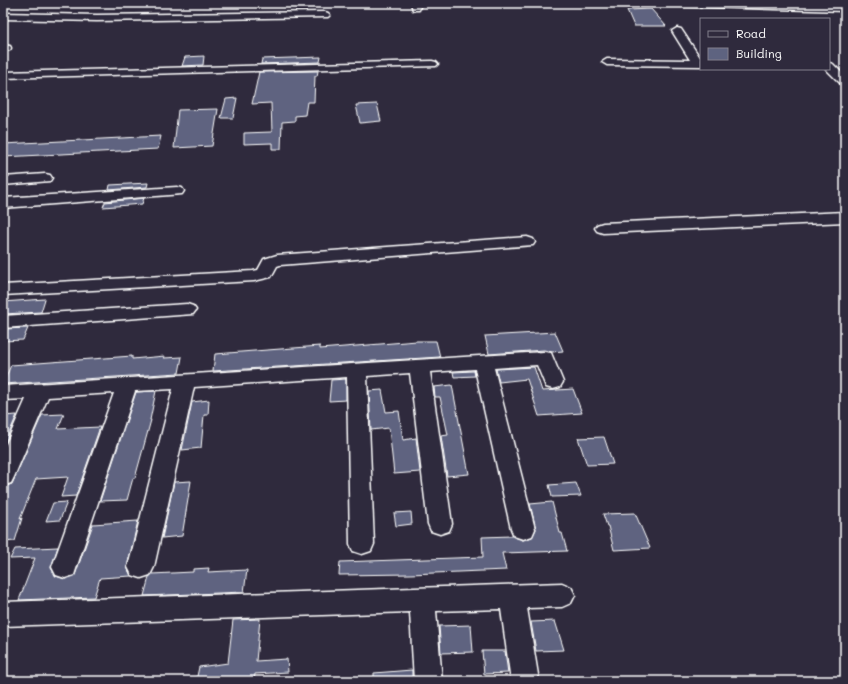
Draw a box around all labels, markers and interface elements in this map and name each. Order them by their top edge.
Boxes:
legend [700,18,830,70]
text: Road [736,25,766,41]
text: Building [736,45,782,61]

